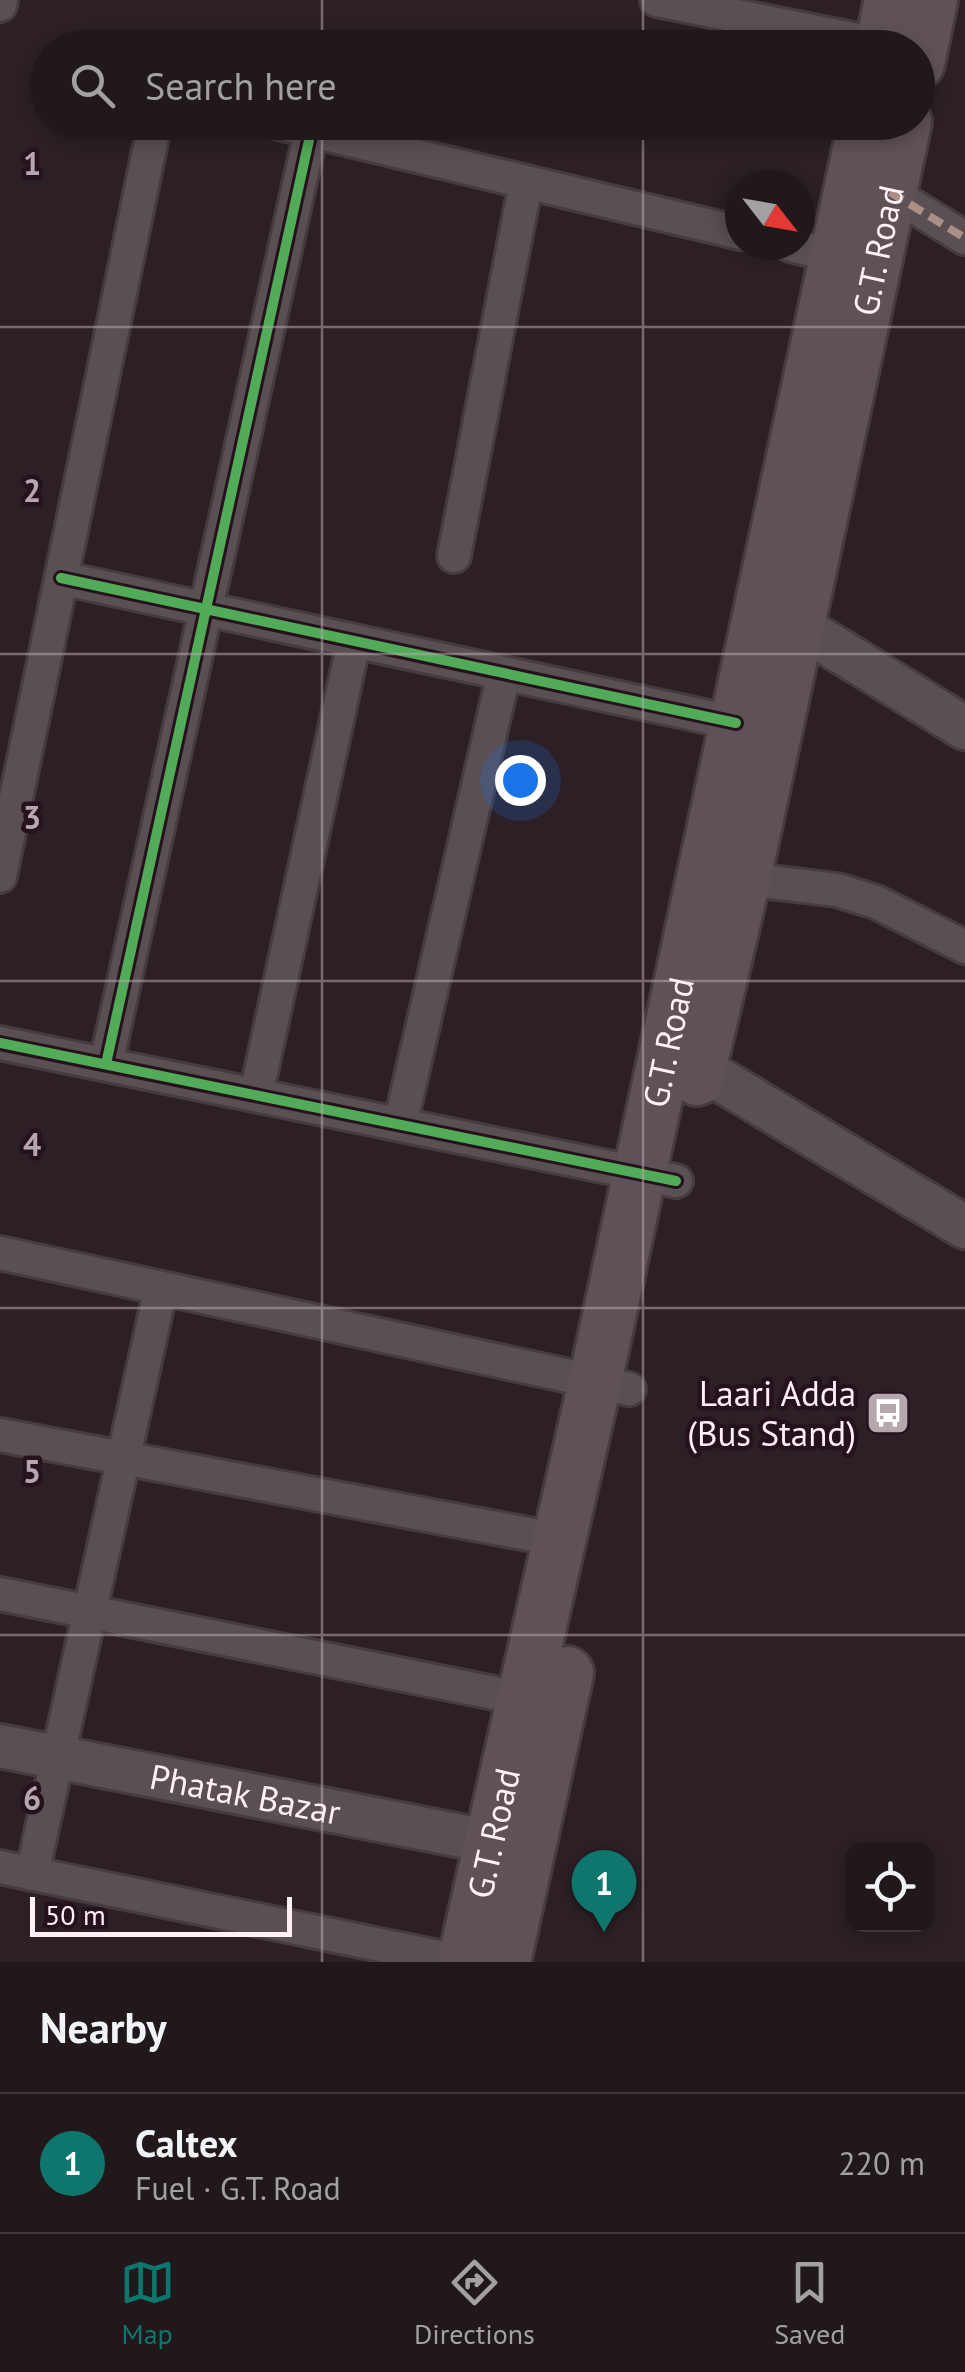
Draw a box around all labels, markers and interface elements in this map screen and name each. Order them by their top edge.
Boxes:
search box [30,30,935,140]
icon: search [65,58,120,113]
text: Search here [145,61,337,110]
text: 1 [23,142,41,184]
north arrow [725,170,815,260]
street label: G.T. Road [841,181,914,320]
text: 2 [23,469,41,511]
your location [495,755,546,806]
text: 3 [23,796,41,838]
street label: G.T. Road [631,973,704,1112]
text: 4 [23,1123,41,1165]
place label: Laari Adda (Bus Stand) [687,1370,856,1456]
bus stop icon: Laari Adda (Bus Stand) [865,1390,911,1436]
text: 5 [23,1450,41,1492]
street label: Phatak Bazar [146,1753,345,1835]
street label: G.T. Road [456,1764,530,1903]
text: 6 [23,1777,41,1819]
map controls [845,1842,935,1932]
button: locate [845,1842,935,1932]
pin: 1 [572,1850,636,1932]
scale bar [30,1892,292,1936]
text: 50 m [45,1896,106,1933]
text: Nearby [40,2000,167,2055]
text: Caltex [135,2118,237,2167]
text: 1 [63,2142,82,2184]
text: 220 m [838,2142,925,2184]
text: Fuel · G.T. Road [135,2167,341,2209]
tab: Map [120,2255,175,2352]
tab: Directions [414,2255,535,2352]
tab: Saved [774,2255,845,2352]

